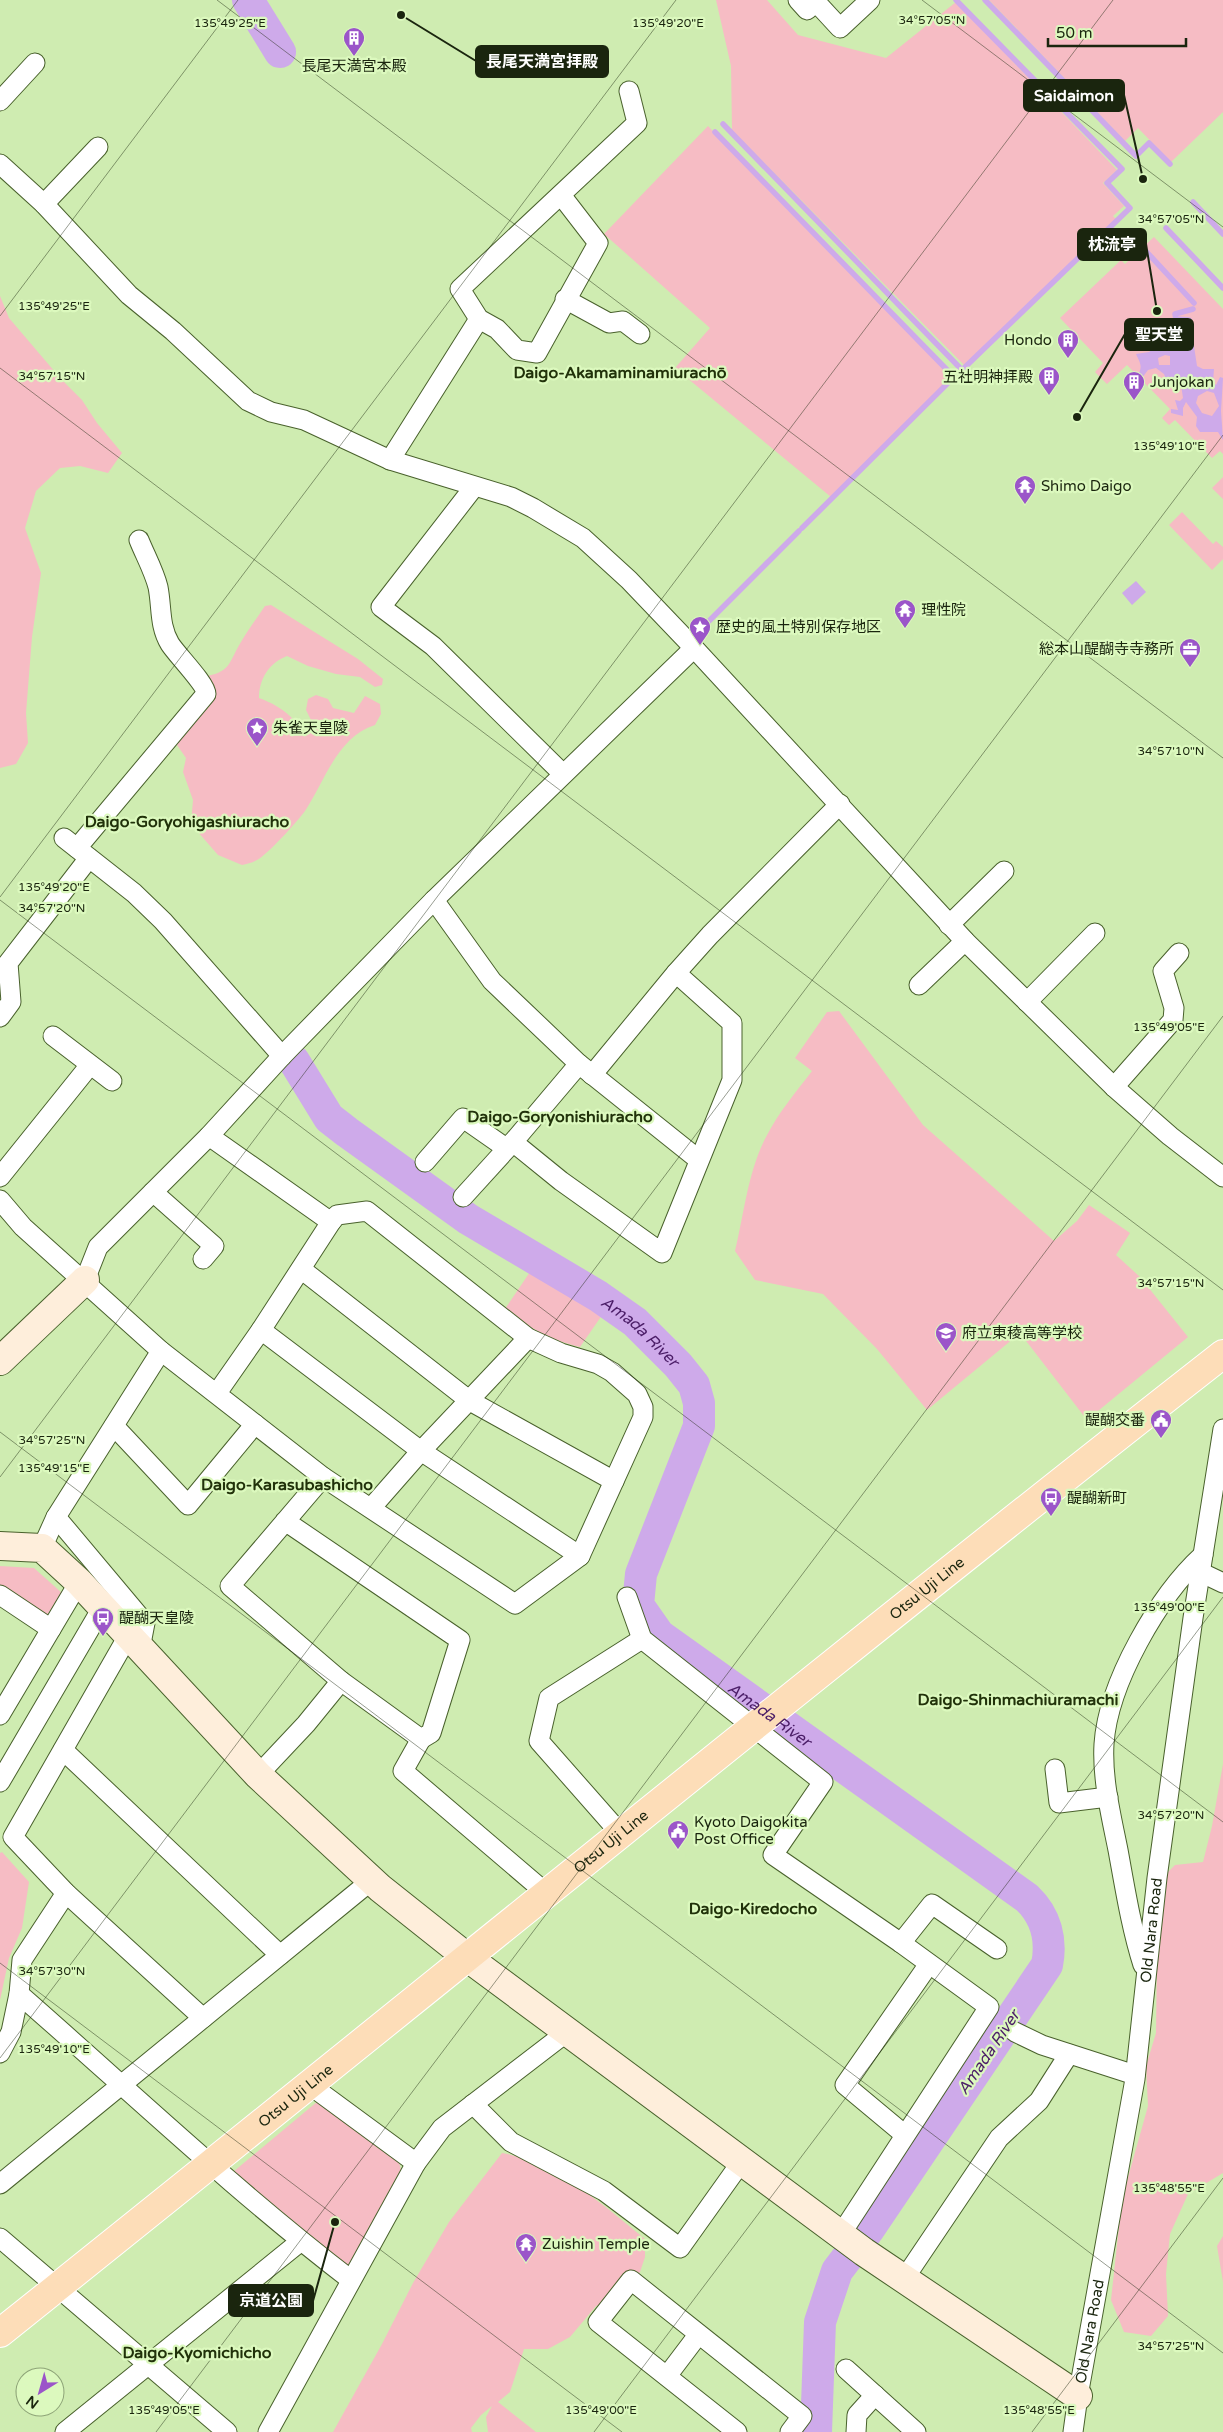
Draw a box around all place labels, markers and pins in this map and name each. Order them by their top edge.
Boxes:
building icon: 長尾天満宮本殿 [342,26,366,57]
callout: 長尾天満宮拝殿 [476,46,608,77]
place label: 長尾天満宮本殿 [301,57,407,75]
callout: Saidaimon [1024,80,1124,111]
callout: 枕流亭 [1078,229,1146,260]
callout: 聖天堂 [1125,319,1193,350]
building icon: Hondo [1056,328,1080,359]
place label: Hondo [1004,331,1052,349]
building icon: 五社明神拝殿 [1037,365,1061,396]
place label: 五社明神拝殿 [943,368,1033,386]
building icon: Junjokan [1122,370,1146,401]
place label: Junjokan [1150,373,1214,391]
temple icon: Shimo Daigo [1013,474,1037,505]
place label: Shimo Daigo [1041,477,1132,495]
temple icon: 理性院 [893,598,917,629]
place label: 理性院 [921,601,966,619]
place icon: 歴史的風土特別保存地区 [688,615,712,646]
place label: 歴史的風土特別保存地区 [716,618,881,636]
office icon: 総本山醍醐寺寺務所 [1178,637,1202,668]
place label: 総本山醍醐寺寺務所 [1039,640,1174,658]
place icon: 朱雀天皇陵 [245,716,269,747]
place label: 朱雀天皇陵 [273,719,348,737]
school or university icon: 府立東稜高等学校 [934,1321,958,1352]
place label: 府立東稜高等学校 [962,1324,1082,1342]
public building icon: 醍醐交番 [1149,1408,1173,1439]
place label: 醍醐交番 [1085,1411,1145,1429]
bus stop icon: 醍醐新町 [1039,1486,1063,1517]
place label: 醍醐新町 [1067,1489,1127,1507]
bus stop icon: 醍醐天皇陵 [91,1606,115,1637]
place label: 醍醐天皇陵 [119,1609,194,1627]
place label: Kyoto Daigokita Post Office [694,1813,808,1848]
public building icon: Kyoto Daigokita Post Office [666,1819,690,1850]
temple icon: Zuishin Temple [514,2232,538,2263]
place label: Zuishin Temple [542,2235,650,2253]
callout: 京道公園 [229,2285,313,2316]

